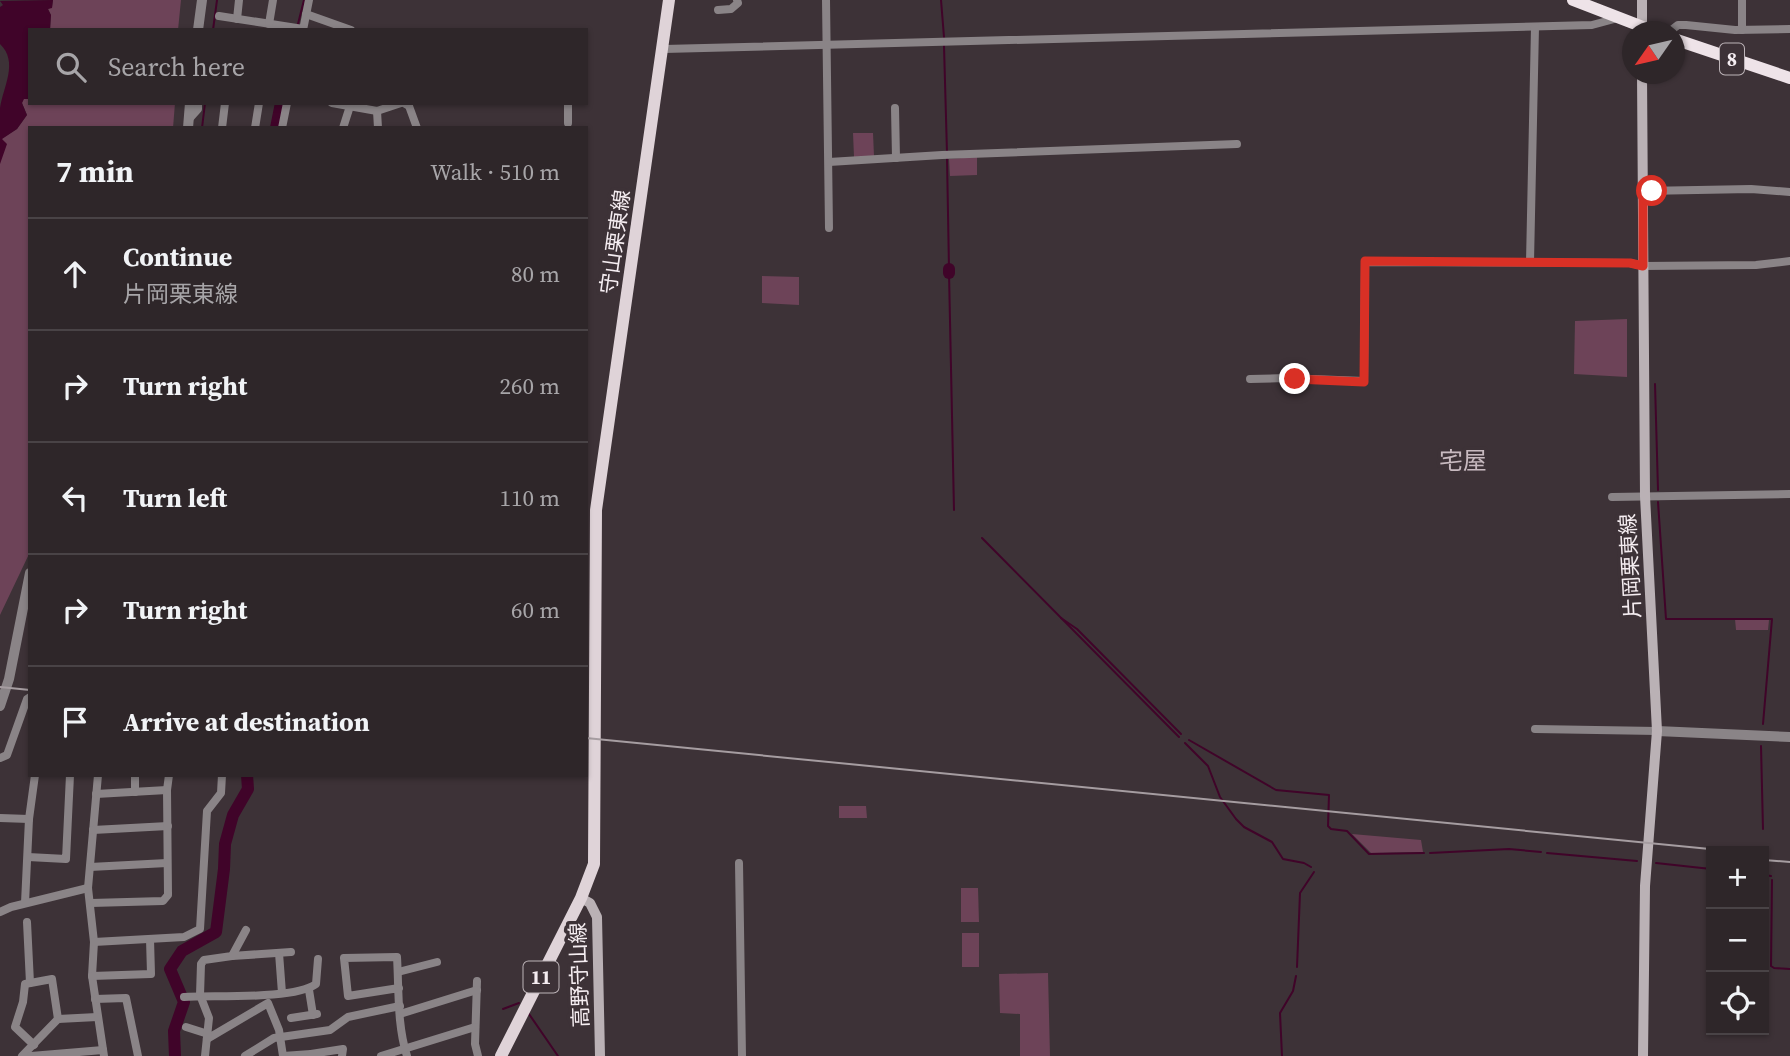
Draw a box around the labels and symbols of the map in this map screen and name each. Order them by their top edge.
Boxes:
north arrow [1622,21,1685,84]
road number: 8 [1720,44,1744,74]
route start [1636,175,1667,206]
street label: 守山栗東線 [593,188,637,296]
route end [1279,363,1310,394]
district label: 宅屋 [1439,444,1487,477]
street label: 片岡栗東線 [1613,513,1647,619]
street label: 高野守山線 [563,922,595,1028]
road number: 11 [524,962,558,993]

